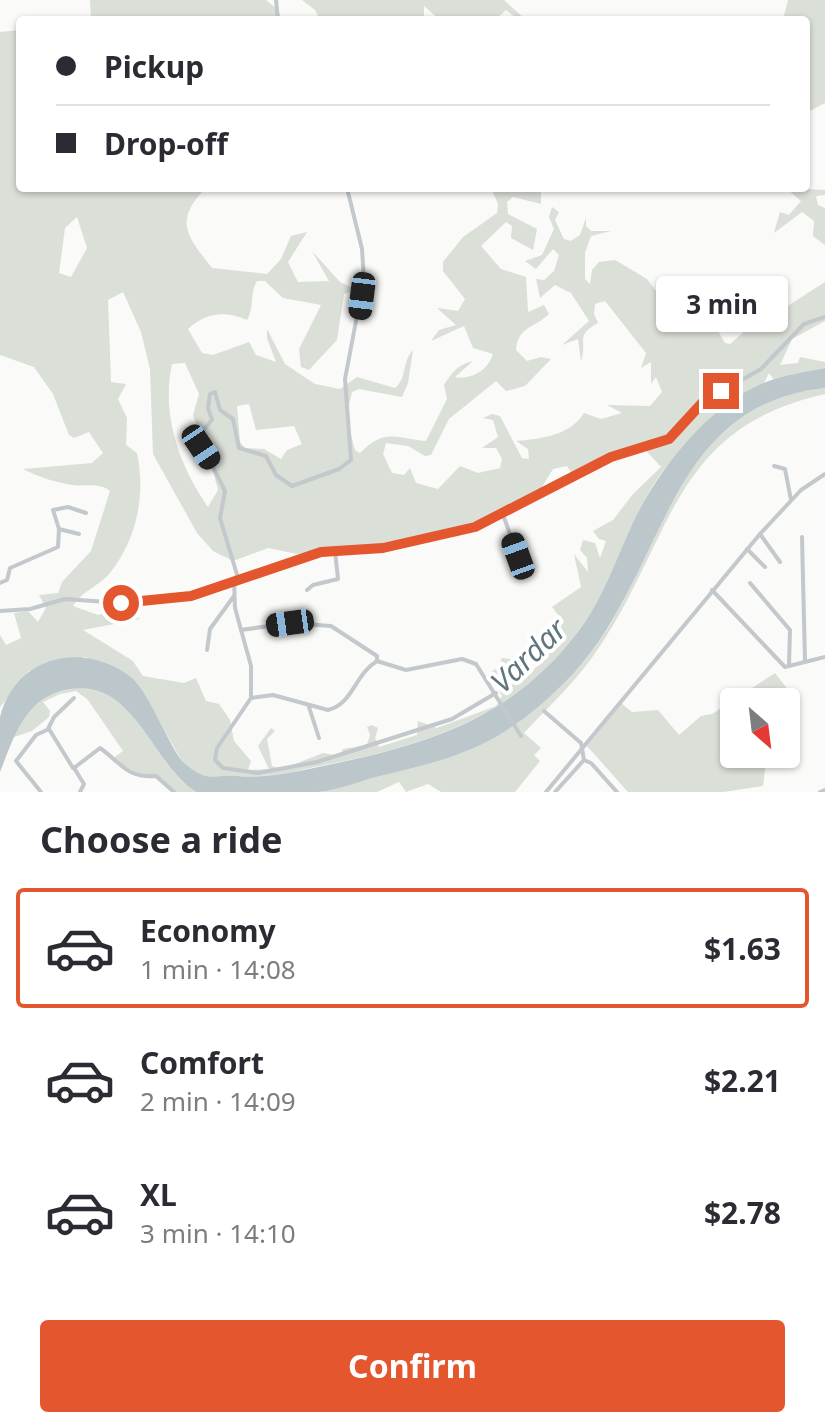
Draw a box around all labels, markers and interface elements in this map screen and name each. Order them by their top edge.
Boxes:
text: Pickup [104,46,204,87]
text: Drop-off [104,123,228,164]
car [347,271,377,321]
callout: 3 min [655,275,787,331]
text: 3 min [686,286,758,322]
route end [703,373,739,409]
car [178,420,224,474]
car [499,529,537,583]
route start [103,585,139,621]
car [265,608,315,638]
water label: Vardar [481,608,576,701]
north arrow [720,688,800,768]
map controls [720,688,800,768]
text: Choose a ride [40,815,282,864]
text: Economy [140,910,276,951]
icon: car [44,912,116,984]
text: $1.63 [704,928,781,969]
text: 1 min · 14:08 [140,951,296,987]
text: Comfort [140,1042,264,1083]
icon: car [44,1044,116,1116]
text: $2.21 [704,1060,781,1101]
text: 2 min · 14:09 [140,1083,296,1119]
text: XL [140,1174,177,1215]
icon: car [44,1176,116,1248]
text: $2.78 [704,1192,781,1233]
text: 3 min · 14:10 [140,1215,296,1251]
button: Confirm [40,1320,785,1412]

